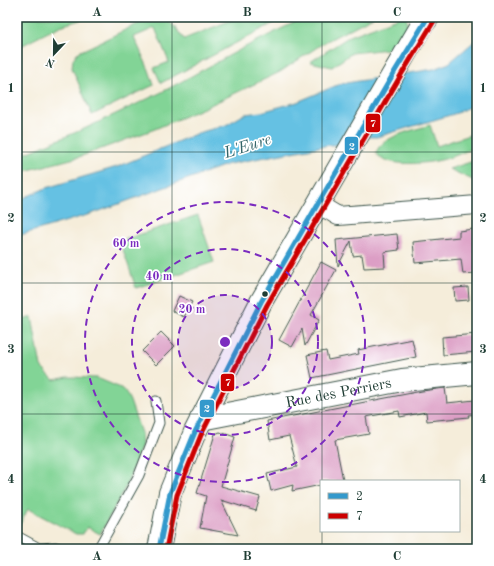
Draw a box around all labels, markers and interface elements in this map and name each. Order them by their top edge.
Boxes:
text: A [92,6,102,19]
text: B [242,6,252,19]
text: C [393,6,401,19]
north arrow [34,34,74,74]
text: N [44,55,57,69]
text: 1 [7,82,15,95]
text: 1 [479,82,487,95]
line badge: 7 [365,113,381,133]
text: 7 [370,119,376,130]
water label: L'Eure [221,132,274,162]
line badge: 2 [344,136,359,155]
text: 2 [349,142,355,153]
text: 2 [7,212,15,225]
text: 2 [479,212,487,225]
text: 60 m [113,238,140,250]
text: 40 m [146,271,173,283]
unlabelled marker [260,289,270,299]
text: 20 m [179,304,206,316]
centre of rings [218,335,232,349]
text: 3 [7,343,15,356]
text: 3 [479,343,487,356]
line badge: 7 [220,373,235,392]
street label: Rue des Perriers [284,376,393,411]
text: 7 [225,378,231,389]
line badge: 2 [199,399,215,418]
text: 2 [204,404,210,415]
text: 4 [7,473,15,486]
text: 4 [479,473,487,486]
legend [320,480,460,532]
text: 2 [356,491,363,503]
text: 7 [356,511,363,523]
text: A [92,550,102,563]
text: B [242,550,252,563]
text: C [393,550,401,563]

